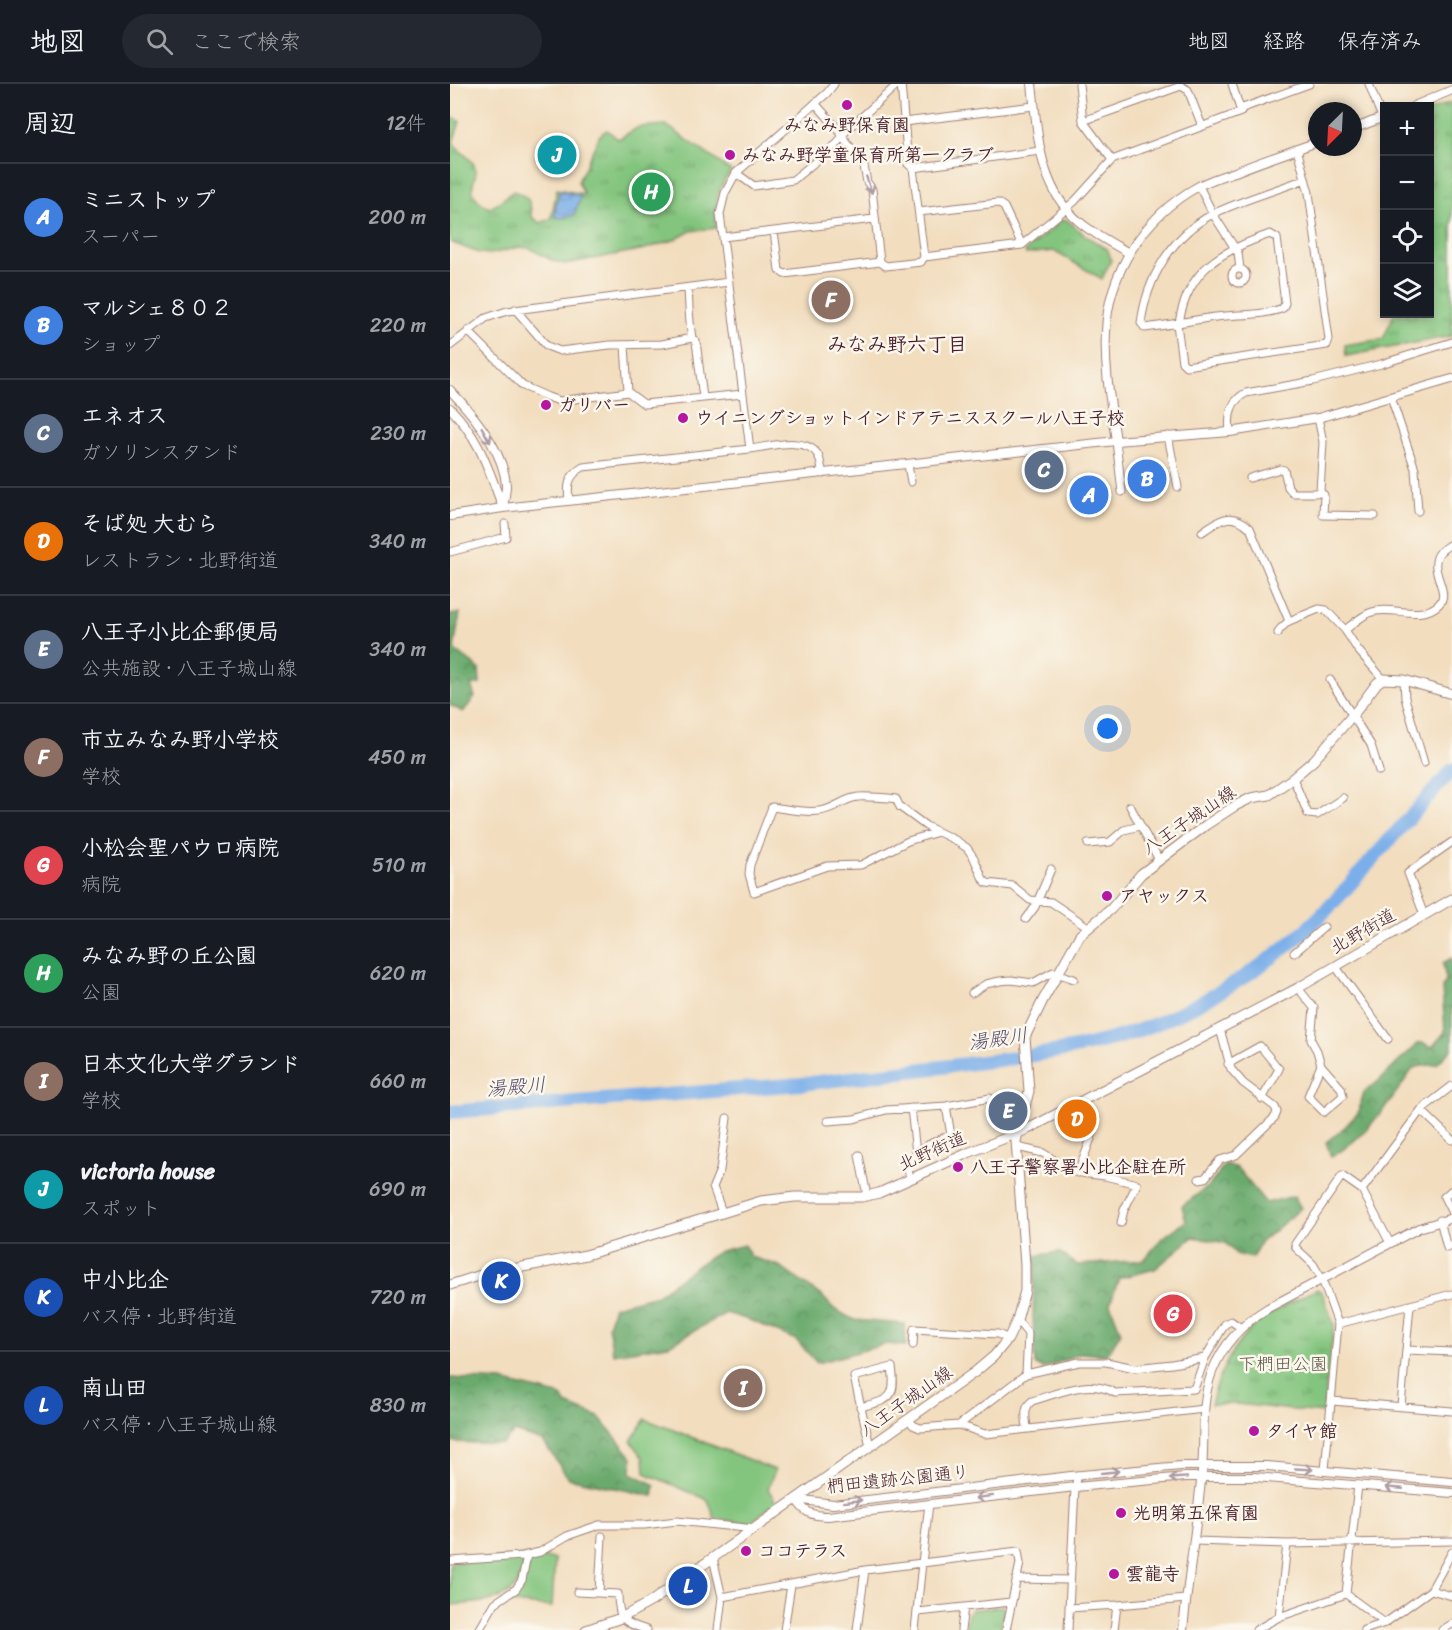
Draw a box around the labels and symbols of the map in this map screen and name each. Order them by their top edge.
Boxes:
marker: みなみ野保育園 [840,98,854,112]
north arrow [1308,102,1362,156]
place label: みなみ野保育園 [784,109,910,141]
pin: J [538,132,576,178]
place label: みなみ野学童保育所第一クラブ [742,139,994,171]
marker: みなみ野学童保育所第一クラブ [723,148,737,162]
pin: H [632,170,670,214]
one-way arrow [864,175,875,194]
pin: F [812,278,850,322]
district label: みなみ野六丁目 [827,327,967,362]
place label: ガリバー [558,389,630,421]
marker: ガリバー [539,398,553,412]
place label: ウイニングショットインドアテニススクール八王子校 [695,402,1125,434]
marker: ウイニングショットインドアテニススクール八王子校 [676,411,690,425]
one-way arrow [480,426,492,443]
pin: C [1024,448,1064,492]
pin: B [1128,456,1166,502]
pin: A [1070,472,1108,518]
your location [1093,714,1122,743]
street label: 八王子城山線 [1135,777,1243,863]
place label: アヤックス [1119,880,1209,912]
marker: アヤックス [1100,889,1114,903]
street label: 北野街道 [1324,899,1402,963]
water label: 湯殿川 [966,1017,1030,1061]
water label: 湯殿川 [485,1067,547,1107]
pin: E [988,1088,1028,1134]
pin: D [1058,1096,1096,1142]
street label: 北野街道 [893,1122,971,1180]
place label: 八王子警察署小比企駐在所 [970,1151,1186,1183]
marker: 八王子警察署小比企駐在所 [951,1160,965,1174]
pin: K [482,1258,520,1304]
pin: G [1154,1292,1192,1336]
park label: 下椚田公園 [1238,1348,1328,1380]
street label: 八王子城山線 [853,1357,959,1445]
pin: I [724,1366,762,1410]
place label: タイヤ館 [1266,1415,1337,1447]
marker: タイヤ館 [1247,1424,1261,1438]
street label: 椚田遺跡公園通り [825,1456,971,1502]
one-way arrow [1294,1463,1314,1474]
one-way arrow [1099,1466,1119,1477]
one-way arrow [1169,1472,1189,1483]
one-way arrow [1384,1482,1404,1493]
one-way arrow [975,1492,995,1503]
one-way arrow [843,1496,863,1507]
place label: 光明第五保育園 [1133,1497,1259,1529]
marker: 光明第五保育園 [1114,1506,1128,1520]
place label: ココテラス [758,1535,847,1567]
marker: ココテラス [739,1544,753,1558]
place label: 雲龍寺 [1126,1558,1180,1590]
pin: L [668,1564,708,1608]
marker: 雲龍寺 [1107,1567,1121,1581]

